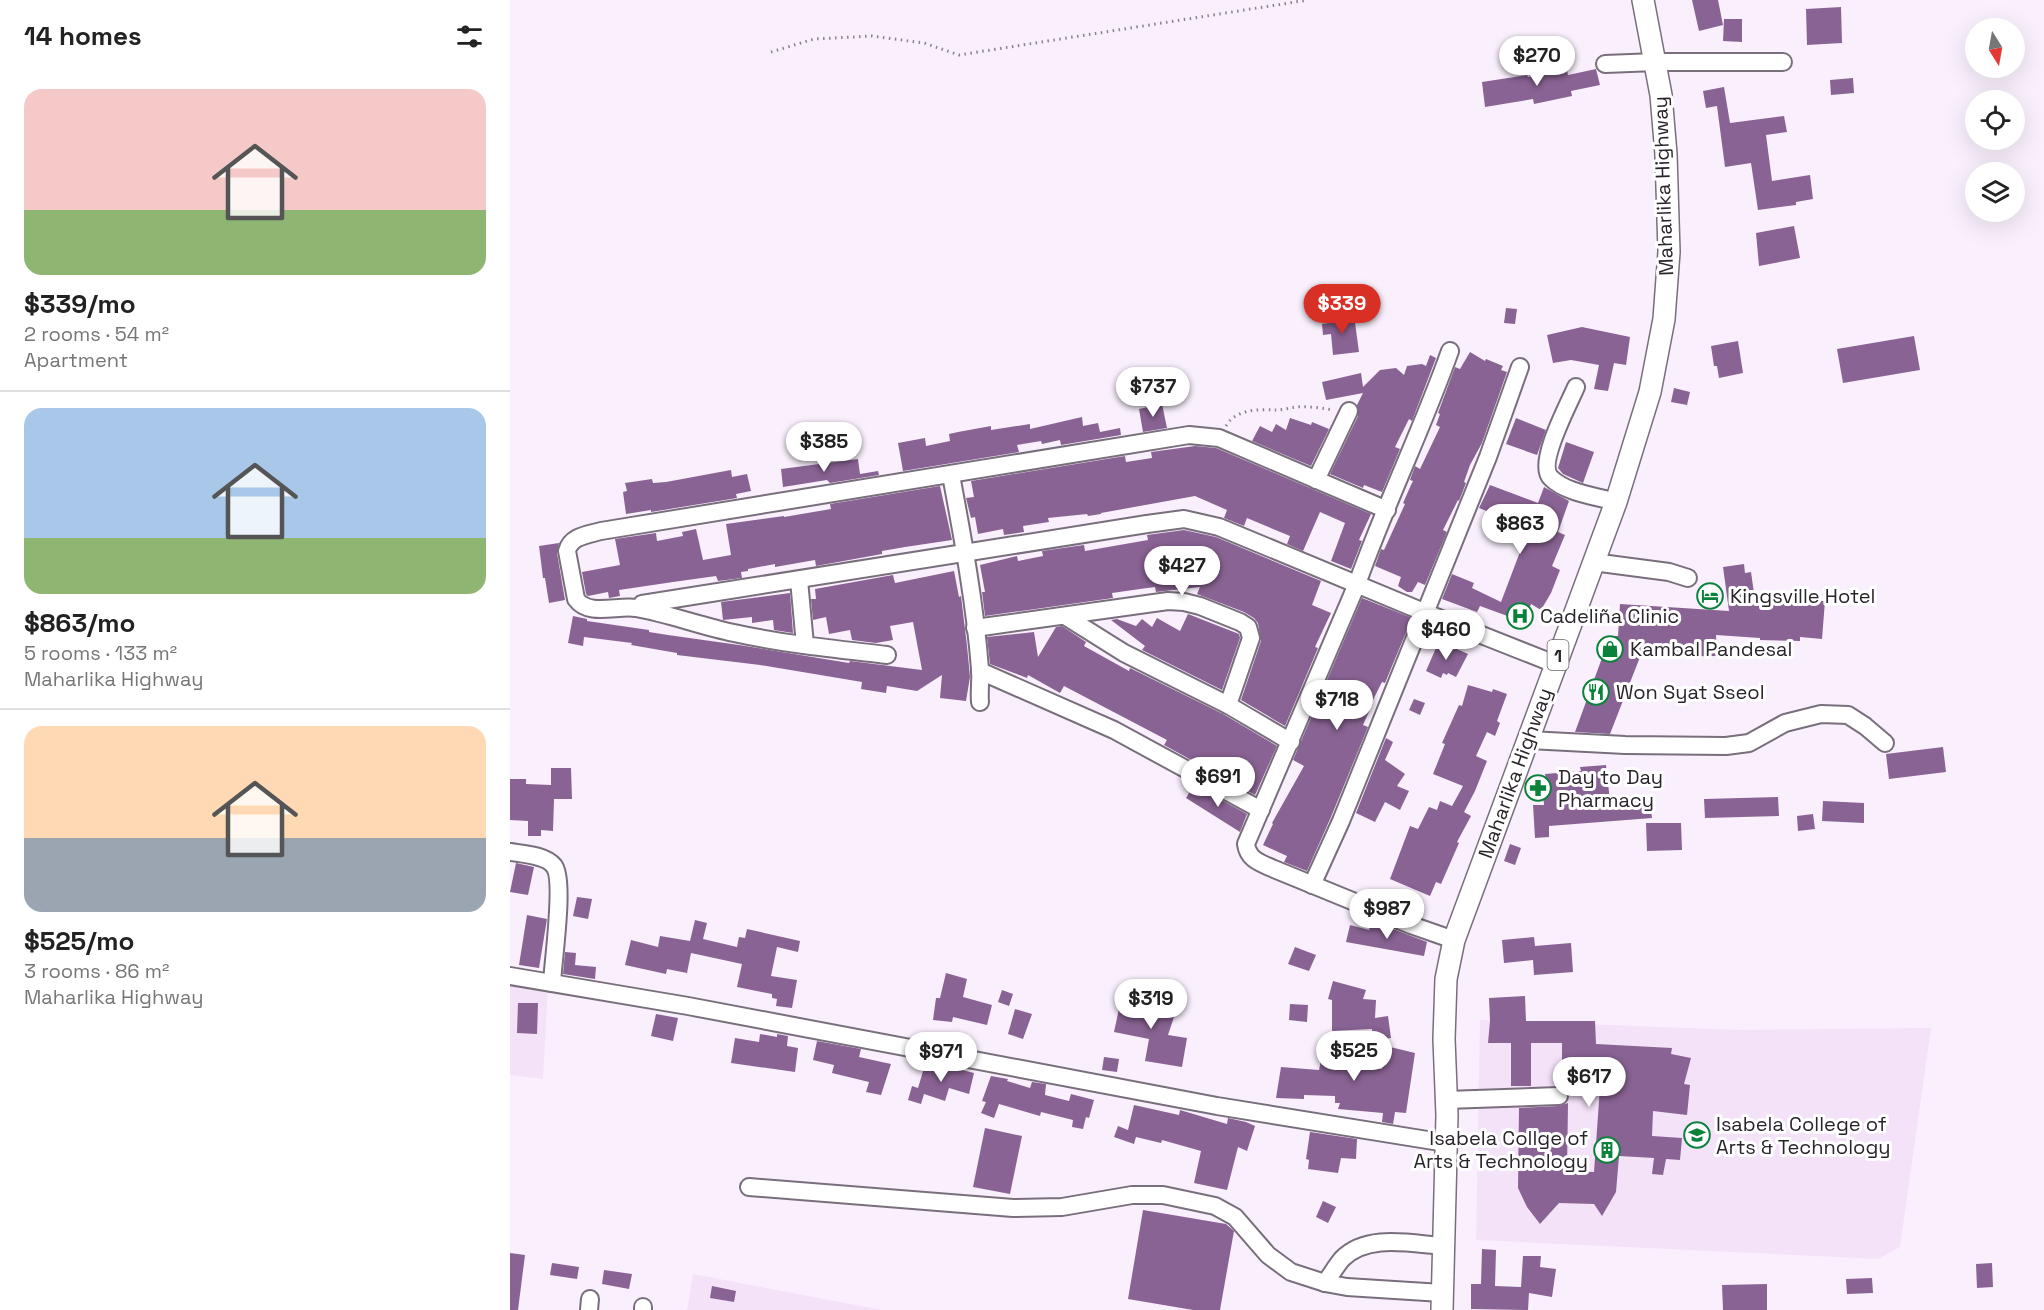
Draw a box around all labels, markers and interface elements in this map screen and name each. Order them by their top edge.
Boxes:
north arrow [1965,18,2025,78]
map controls [1965,18,2025,222]
text: 14 homes [24,19,142,53]
icon: filters [453,20,486,53]
pin: $270 [1501,36,1573,87]
text: $270 [1513,42,1561,68]
button: locate [1965,90,2025,150]
street label: Maharlika Highway [1647,96,1679,276]
icon: home [201,128,309,236]
button: layers [1965,162,2025,222]
pin: $339 [1306,284,1378,335]
text: $339/mo [24,287,136,321]
text: $339 [1318,290,1366,316]
text: 2 rooms · 54 m² [24,321,169,347]
text: Apartment [24,347,128,373]
pin: $737 [1117,367,1189,418]
text: $737 [1130,373,1176,399]
pin: $385 [788,422,860,473]
text: $385 [800,428,848,454]
icon: home [201,447,309,555]
pin: $863 [1484,504,1556,555]
text: $863 [1496,510,1544,536]
pin: $427 [1146,546,1218,597]
text: $427 [1158,552,1206,578]
hotel icon: Kingsville Hotel [1695,581,1725,611]
place label: Kingsville Hotel [1730,583,1876,609]
hospital icon: Cadeliña Clinic [1505,601,1535,631]
place label: Cadeliña Clinic [1540,603,1679,629]
text: $863/mo [24,606,135,640]
pin: $460 [1410,610,1482,661]
text: $460 [1421,616,1471,642]
shop icon: Kambal Pandesal [1595,634,1625,664]
place label: Kambal Pandesal [1630,636,1792,662]
text: 5 rooms · 133 m² [24,640,177,666]
road number: 1 [1548,640,1568,670]
text: Maharlika Highway [24,666,203,692]
restaurant icon: Won Syat Sseol [1581,677,1611,707]
place label: Won Syat Sseol [1616,679,1765,705]
pin: $718 [1301,680,1373,731]
street label: Maharlika Highway [1472,684,1558,862]
text: $718 [1315,686,1359,712]
pin: $691 [1182,757,1254,808]
text: $691 [1195,763,1241,789]
place label: Day to Day Pharmacy [1558,764,1663,813]
icon: home [201,765,309,873]
pharmacy icon: Day to Day Pharmacy [1523,773,1553,803]
pin: $987 [1351,889,1423,940]
text: $987 [1363,895,1411,921]
text: $525/mo [24,924,134,958]
text: 3 rooms · 86 m² [24,958,169,984]
pin: $319 [1115,979,1187,1030]
text: Maharlika Highway [24,984,203,1010]
text: $319 [1128,985,1174,1011]
pin: $525 [1318,1031,1390,1082]
pin: $971 [905,1032,977,1083]
text: $525 [1330,1037,1378,1063]
text: $971 [919,1038,963,1064]
pin: $617 [1553,1057,1625,1108]
text: $617 [1567,1063,1611,1089]
place label: Isabela College of Arts & Technology [1716,1111,1891,1160]
school or university icon: Isabela College of Arts & Technology [1682,1120,1712,1150]
place label: Isabela Collge of Arts & Technology [1414,1125,1588,1174]
building icon: Isabela Collge of Arts & Technology [1592,1135,1622,1165]

